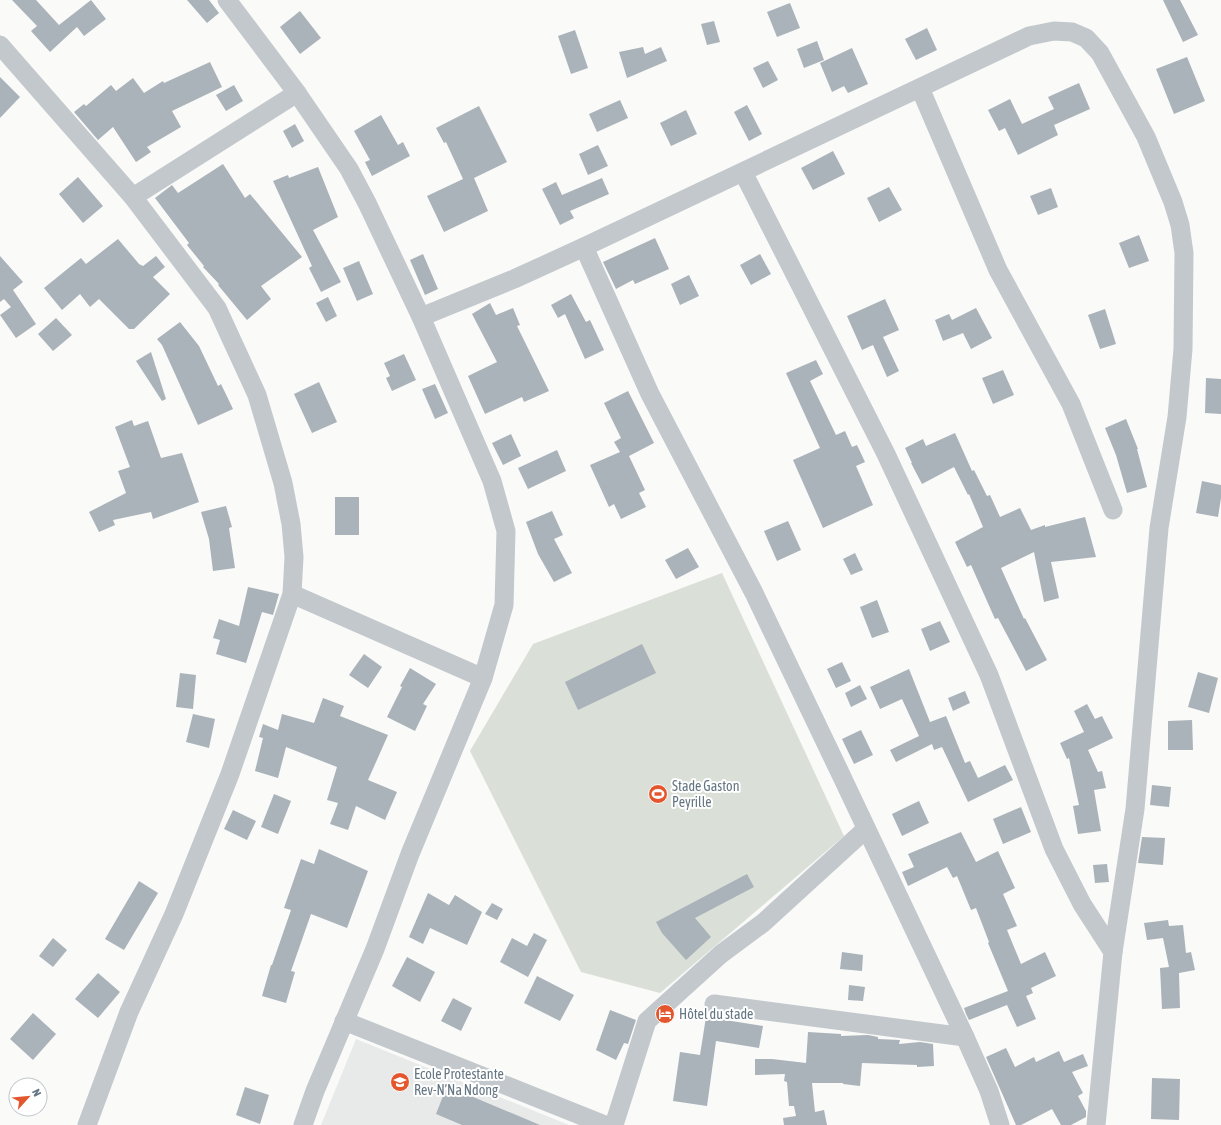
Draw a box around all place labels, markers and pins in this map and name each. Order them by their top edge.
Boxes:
place label: Stade Gaston Peyrille [672,778,739,810]
sports icon: Stade Gaston Peyrille [647,783,669,805]
hotel icon: Hôtel du stade [654,1003,676,1025]
place label: Hôtel du stade [679,1006,753,1022]
place label: Ecole Protestante Rev-N’Na Ndong [414,1066,504,1098]
school or university icon: Ecole Protestante Rev-N’Na Ndong [389,1071,411,1093]

